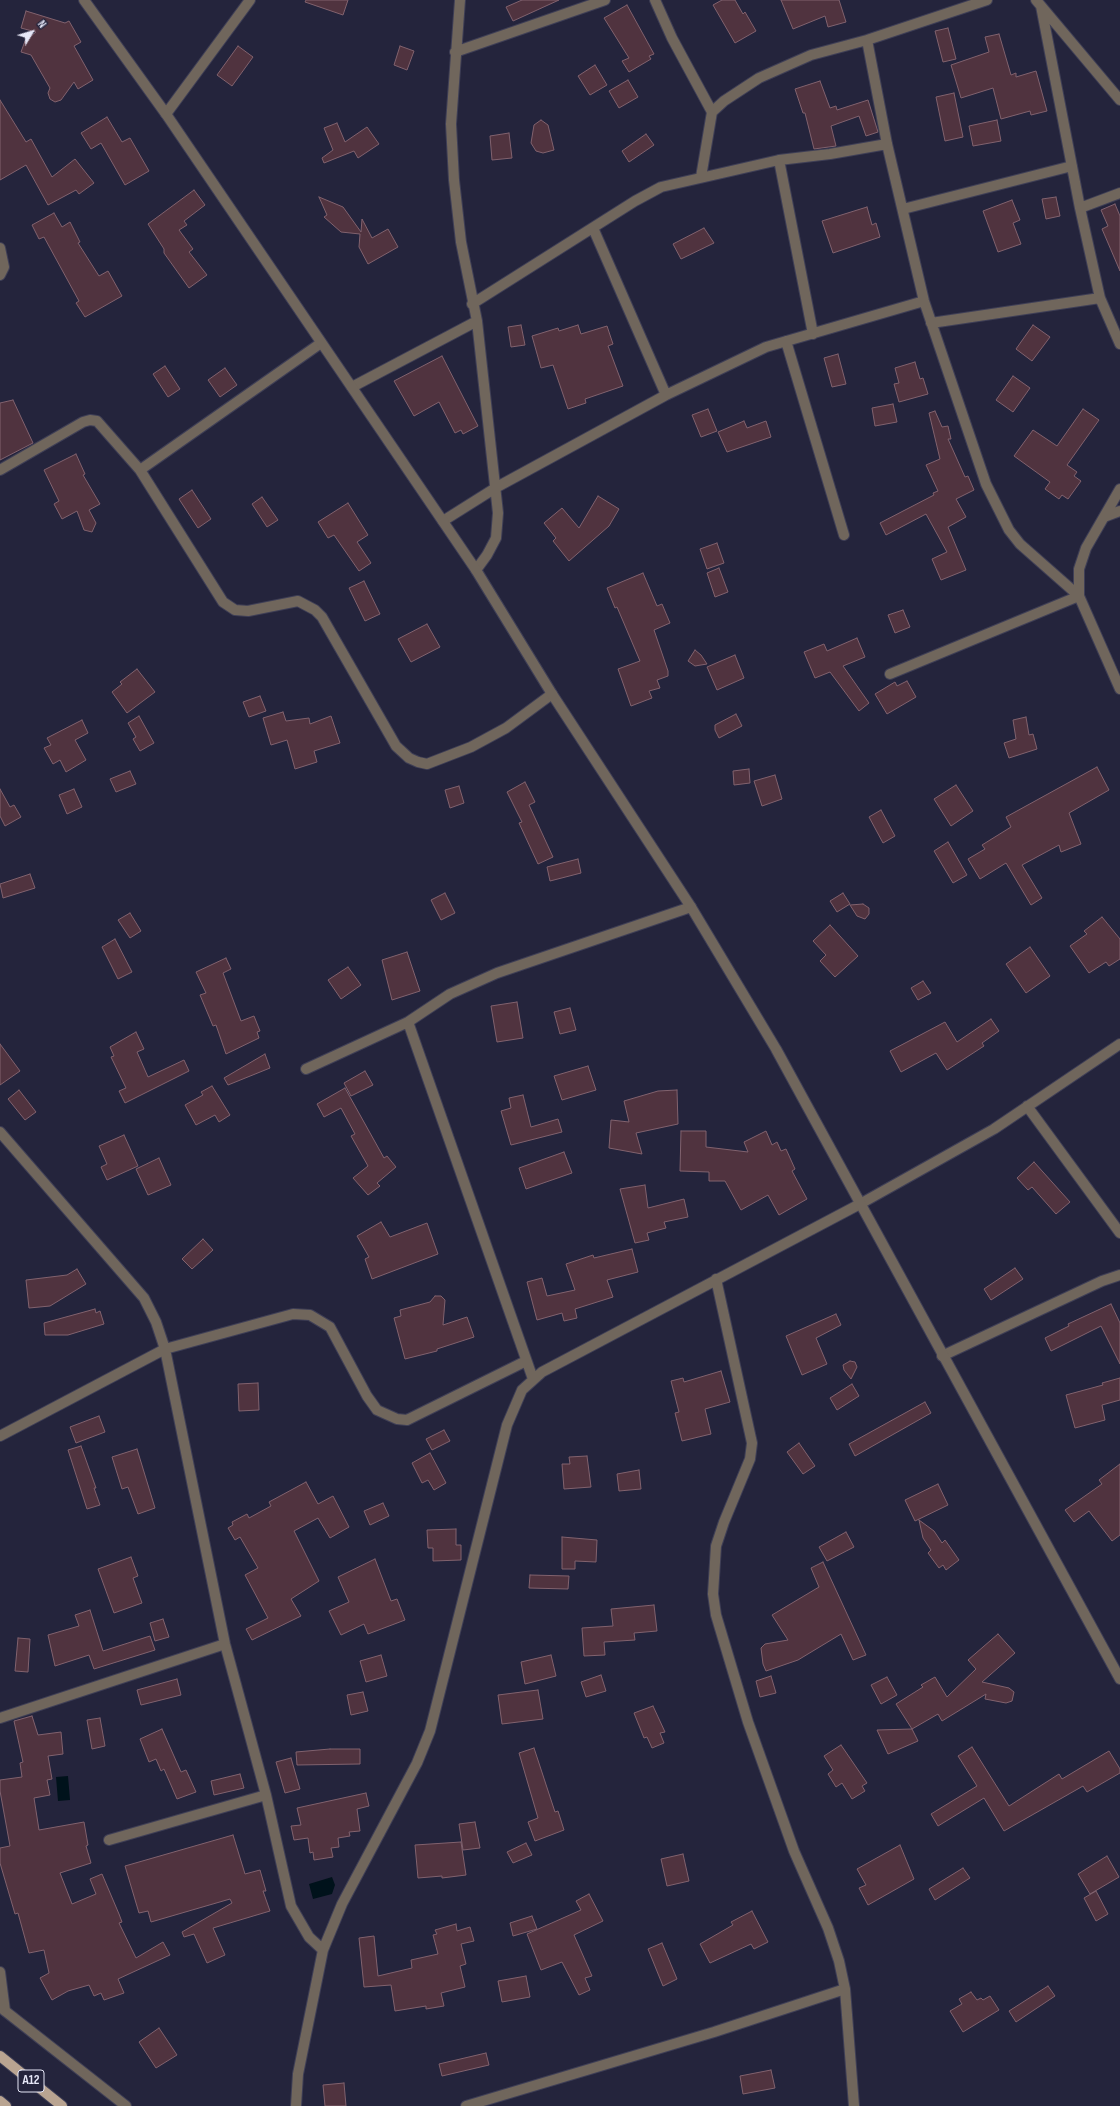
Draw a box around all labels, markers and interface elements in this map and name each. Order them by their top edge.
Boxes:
north arrow [12,12,52,52]
text: N [35,18,49,31]
road number: A12 [18,2070,44,2092]

